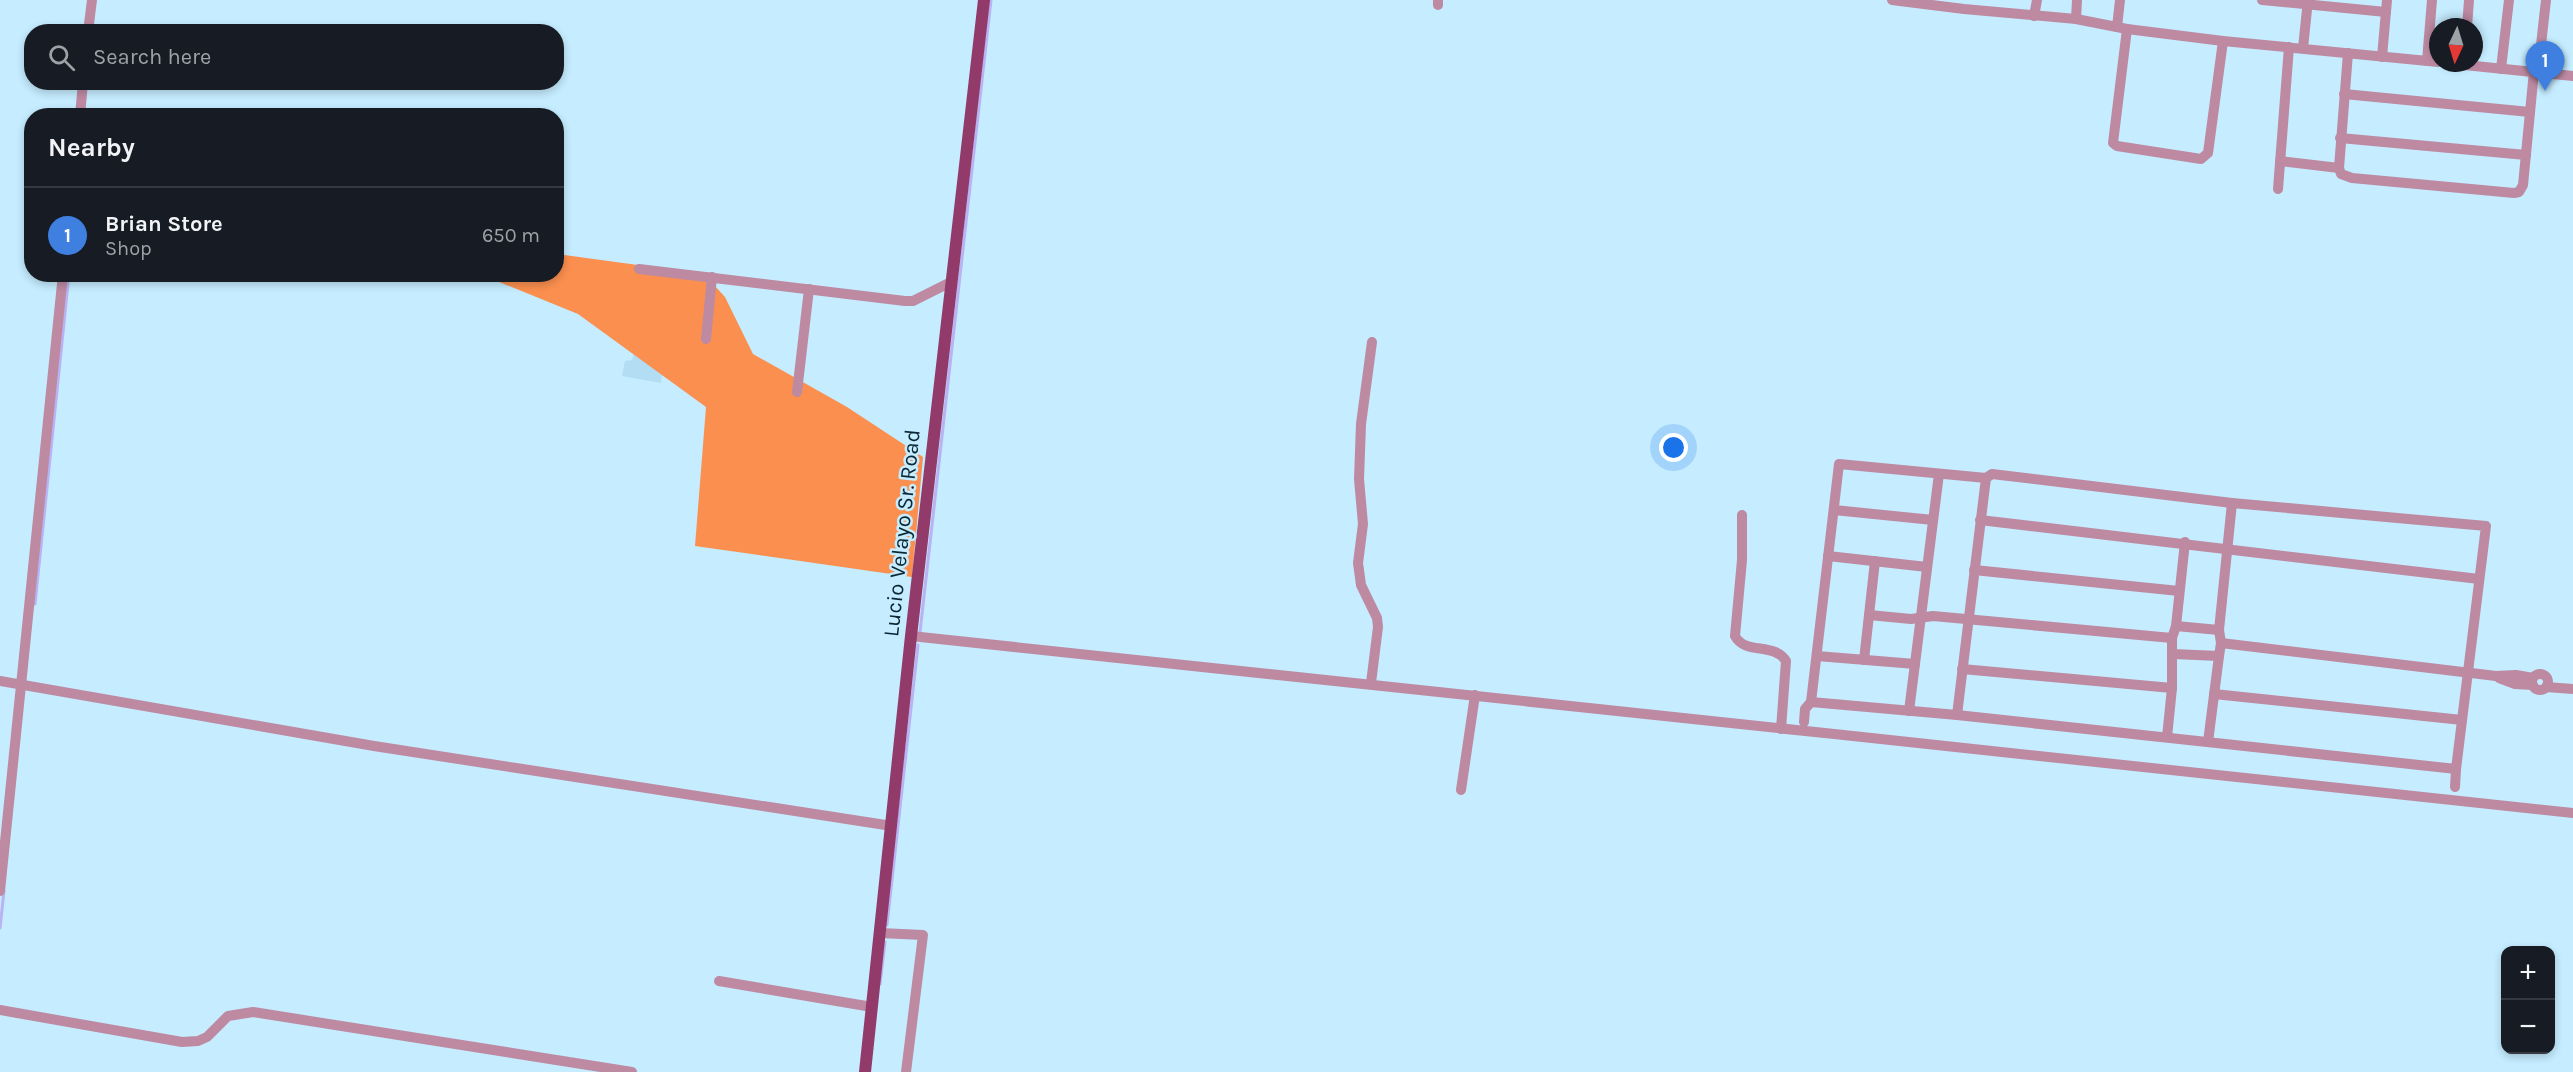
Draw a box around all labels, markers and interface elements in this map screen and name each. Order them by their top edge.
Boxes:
north arrow [2429,18,2483,72]
search box [24,24,564,90]
icon: search [45,41,78,74]
pin: 1 [2526,42,2564,91]
text: Search here [93,44,211,70]
text: Nearby [48,132,135,163]
text: Brian Store [105,211,223,237]
text: 1 [64,224,71,247]
text: 650 m [482,224,540,247]
text: Shop [105,237,152,260]
street label: Lucio Velayo Sr. Road [878,428,926,638]
your location [1659,433,1688,462]
map controls [2501,946,2555,1054]
button: + [2501,946,2555,1000]
button: − [2501,1000,2555,1054]

